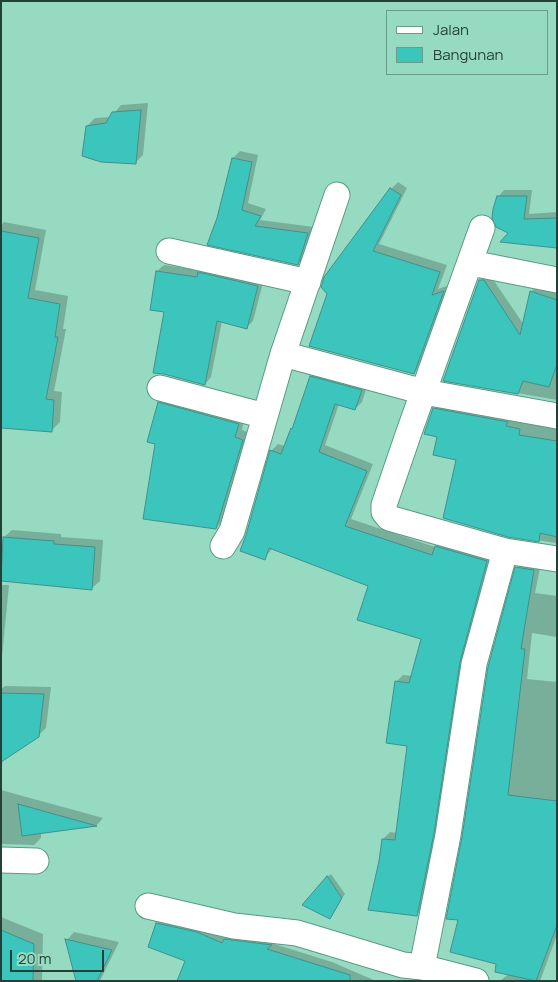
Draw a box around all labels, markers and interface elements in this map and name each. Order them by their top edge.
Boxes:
legend [386,10,548,75]
text: Jalan [433,19,469,40]
text: Bangunan [433,44,503,65]
scale bar [12,940,106,972]
text: 20 m [18,948,51,969]

